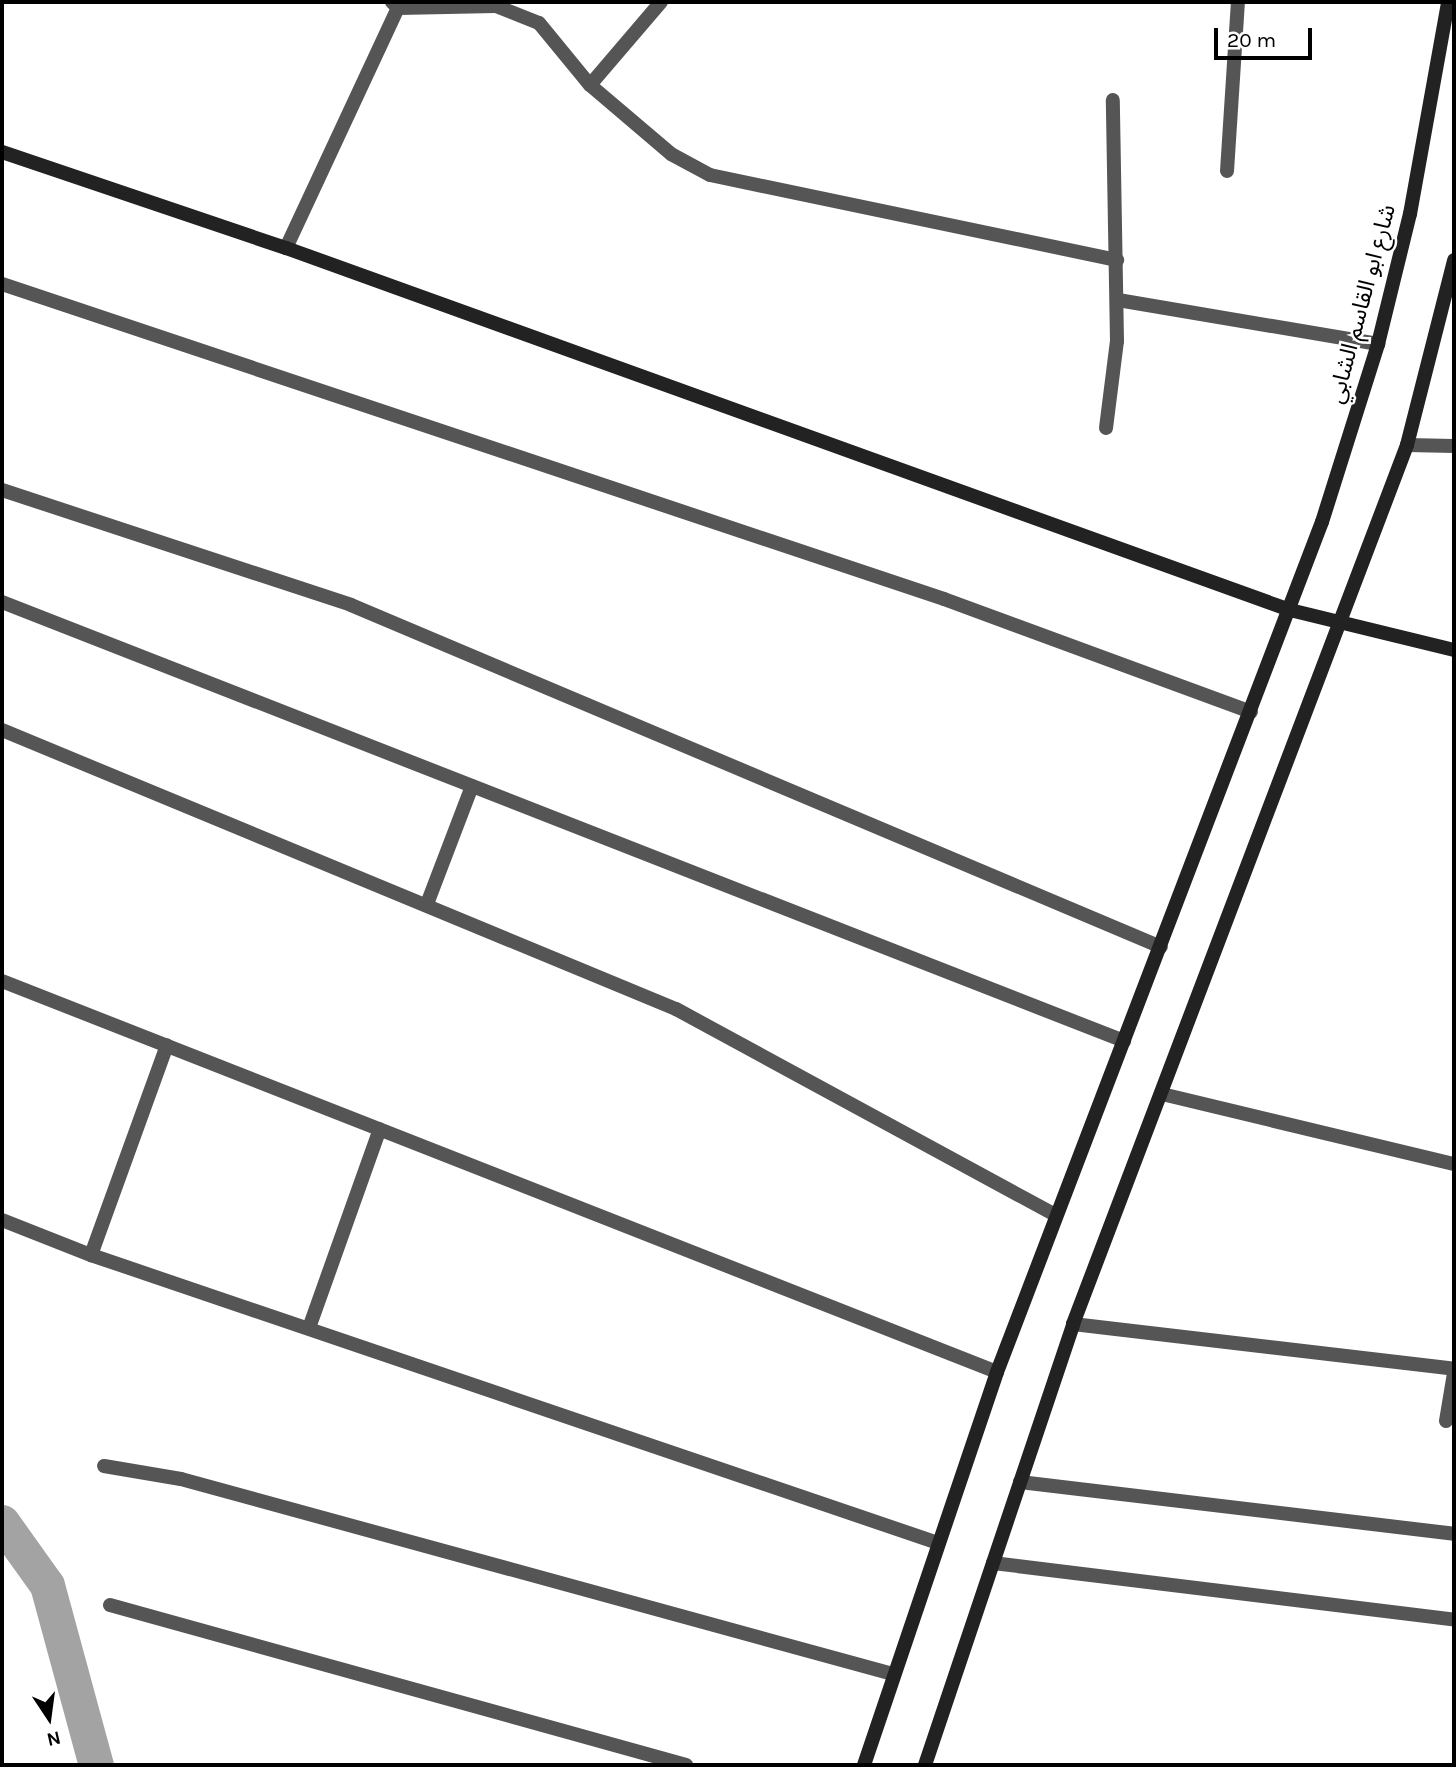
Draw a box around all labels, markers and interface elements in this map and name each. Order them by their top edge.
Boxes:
scale bar [1218,14,1316,58]
text: 20 m [1227,28,1276,52]
street label: شارع ابو القاسم الشابي [1322,201,1402,407]
north arrow [14,1683,84,1753]
text: N [45,1726,63,1751]

